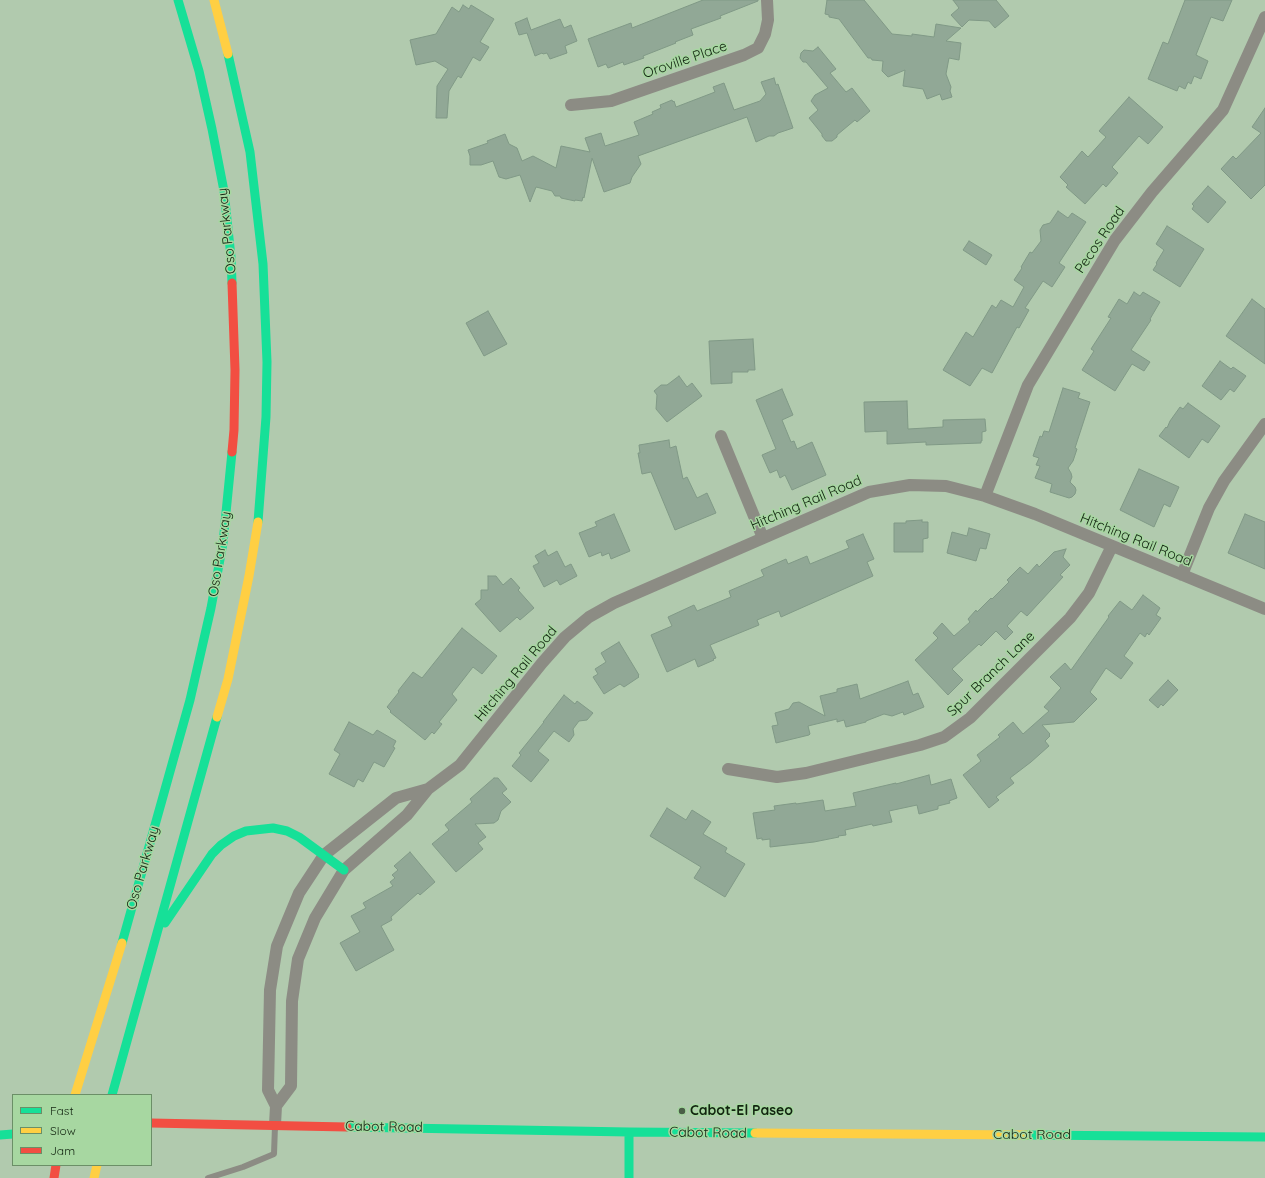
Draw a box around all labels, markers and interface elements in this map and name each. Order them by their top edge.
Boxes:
street label: Oroville Place [641,38,729,82]
street label: Oso Parkway [214,187,240,275]
street label: Pecos Road [1072,203,1128,277]
street label: Hitching Rail Road [748,472,864,534]
street label: Oso Parkway [205,510,235,598]
street label: Hitching Rail Road [1078,510,1194,570]
street label: Hitching Rail Road [471,623,561,725]
street label: Spur Branch Lane [944,628,1038,720]
street label: Oso Parkway [123,824,163,912]
legend [12,1094,152,1166]
text: Fast [50,1103,74,1118]
place label: Cabot-El Paseo [690,1103,793,1119]
marker: Cabot-El Paseo [677,1106,687,1116]
street label: Cabot Road [345,1118,423,1136]
text: Slow [50,1123,76,1138]
street label: Cabot Road [669,1124,747,1142]
street label: Cabot Road [993,1127,1071,1143]
text: Jam [50,1143,75,1158]

